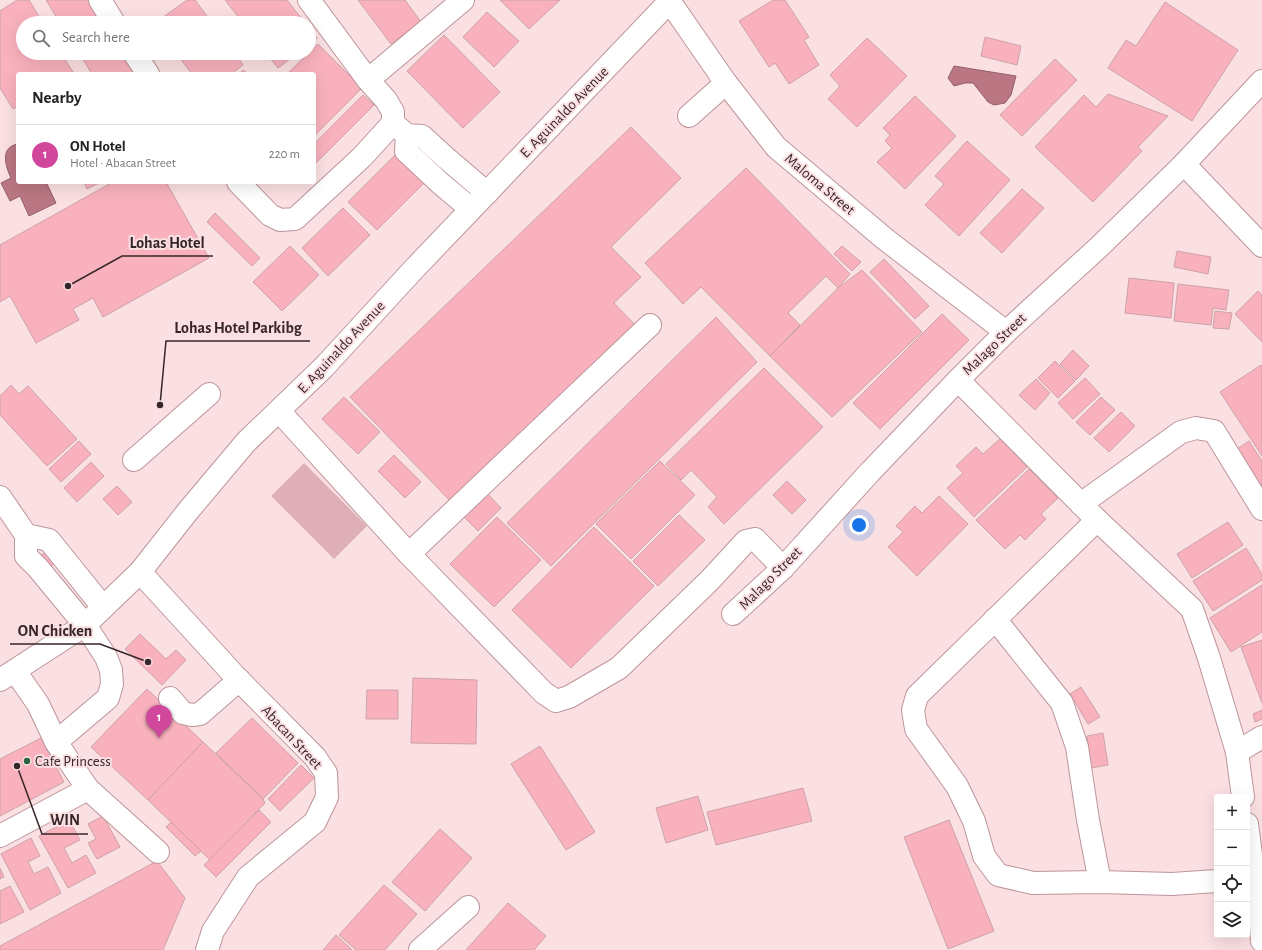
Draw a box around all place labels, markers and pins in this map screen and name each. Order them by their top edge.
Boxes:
callout: Lohas Hotel [122,228,213,256]
callout: Lohas Hotel Parkibg [166,313,310,341]
callout: ON Chicken [10,616,100,644]
pin: 1 [146,705,172,738]
place label: Cafe Princess [35,754,111,769]
marker: Cafe Princess [22,756,32,766]
callout: WIN [42,806,88,834]

